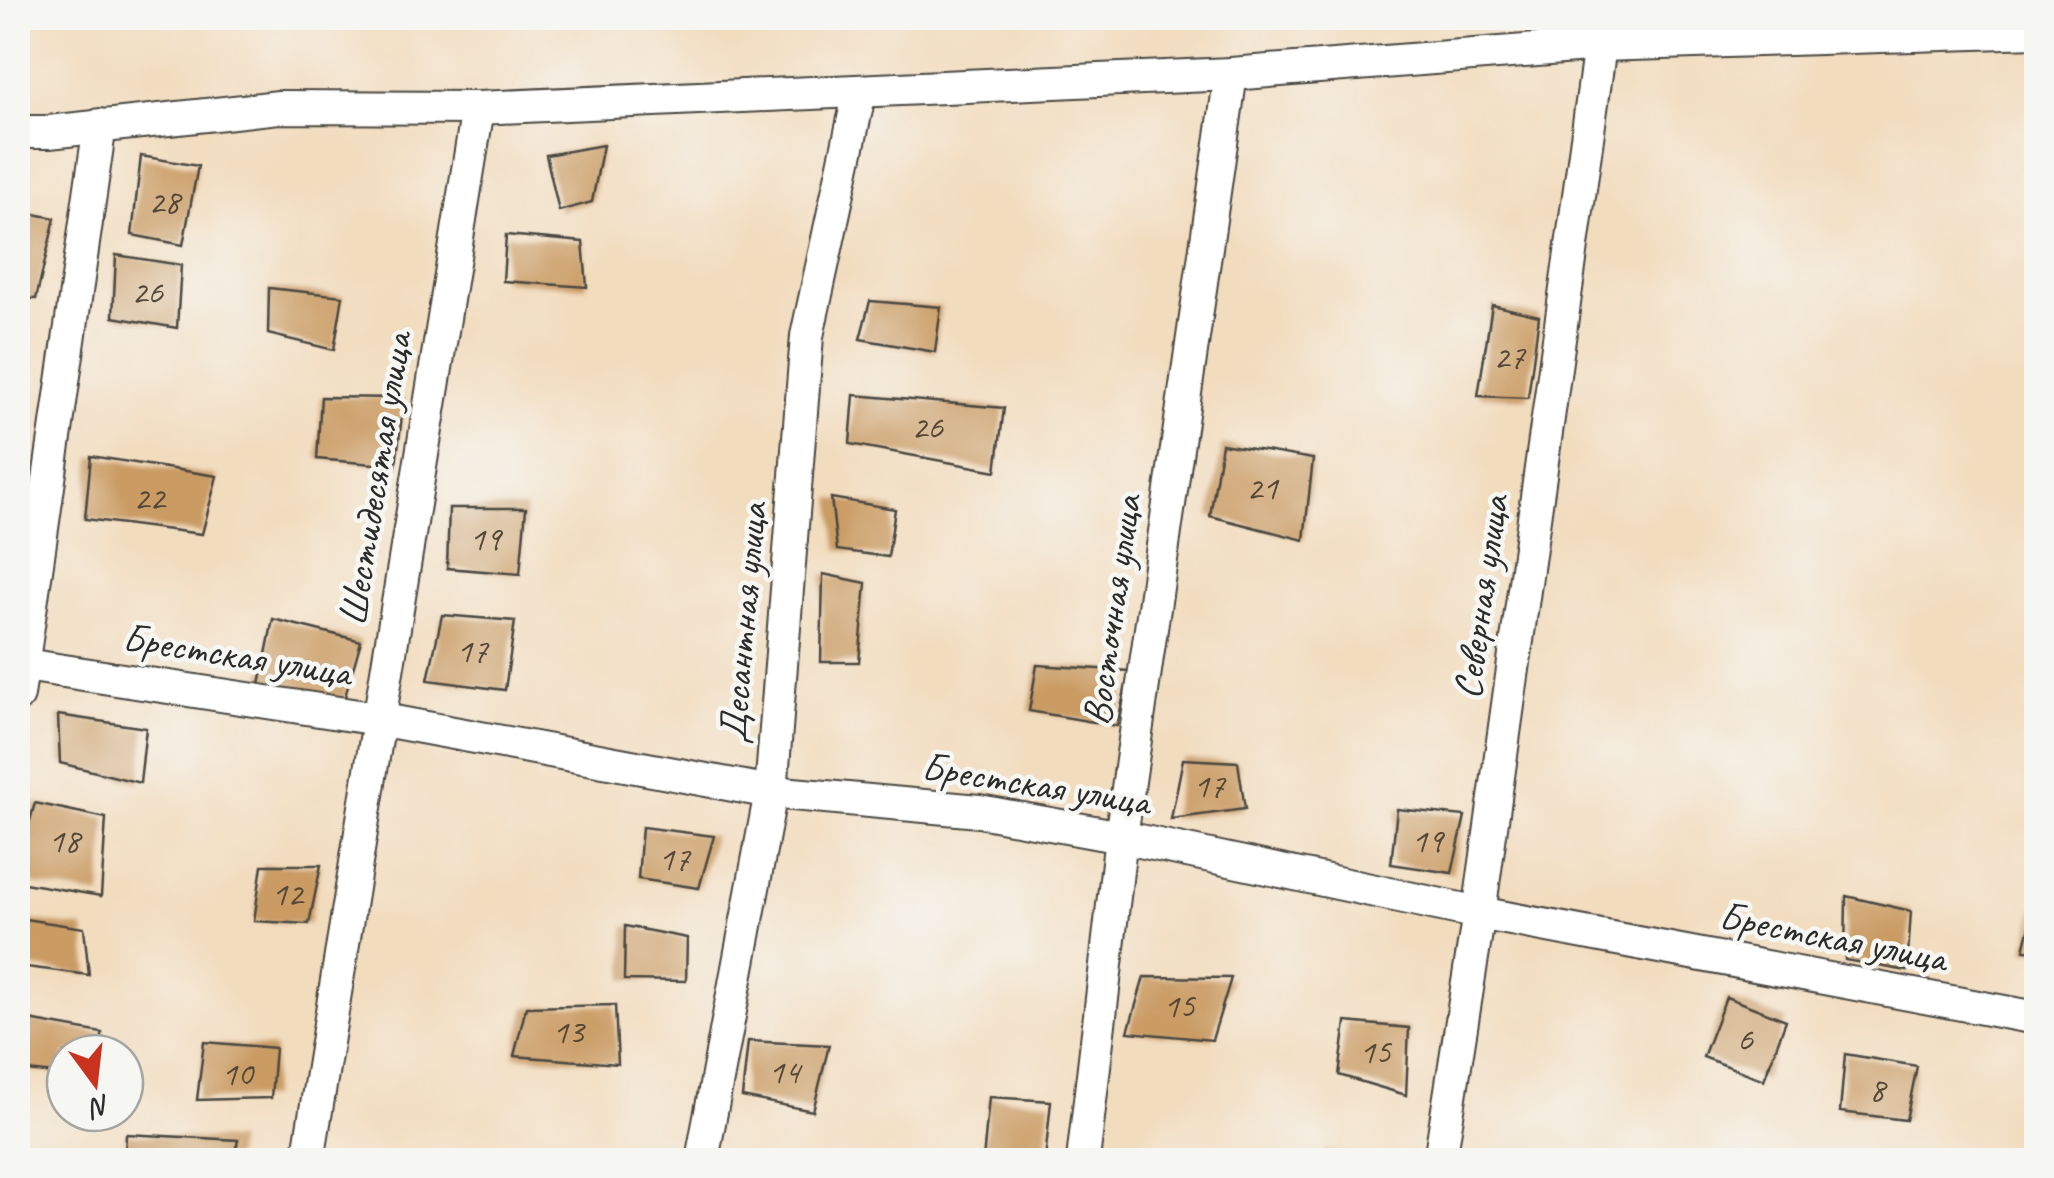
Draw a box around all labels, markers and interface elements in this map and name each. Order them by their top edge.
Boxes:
house number: 28 [148,179,183,224]
house number: 26 [131,269,164,314]
street label: Шестидесятая улица [327,326,423,629]
house number: 27 [1493,334,1527,379]
house number: 26 [911,404,944,449]
house number: 21 [1246,465,1280,510]
house number: 22 [133,475,168,520]
street label: Восточная улица [1071,490,1153,728]
street label: Северная улица [1442,490,1520,702]
street label: Десантная улица [708,498,779,745]
house number: 19 [469,516,504,561]
street label: Брестская улица [119,612,358,698]
house number: 17 [456,628,490,673]
street label: Брестская улица [918,741,1157,827]
house number: 17 [1193,763,1227,808]
house number: 18 [48,818,83,863]
house number: 19 [1411,818,1446,863]
house number: 17 [658,836,692,881]
house number: 12 [271,871,306,916]
street label: Брестская улица [1715,890,1954,984]
house number: 15 [1163,983,1197,1028]
house number: 13 [552,1009,586,1054]
house number: 6 [1737,1016,1754,1061]
house number: 15 [1359,1029,1393,1074]
north arrow [45,1033,145,1133]
house number: 14 [768,1049,803,1094]
house number: 10 [221,1051,255,1096]
house number: 8 [1869,1067,1888,1112]
text: N [84,1088,114,1127]

